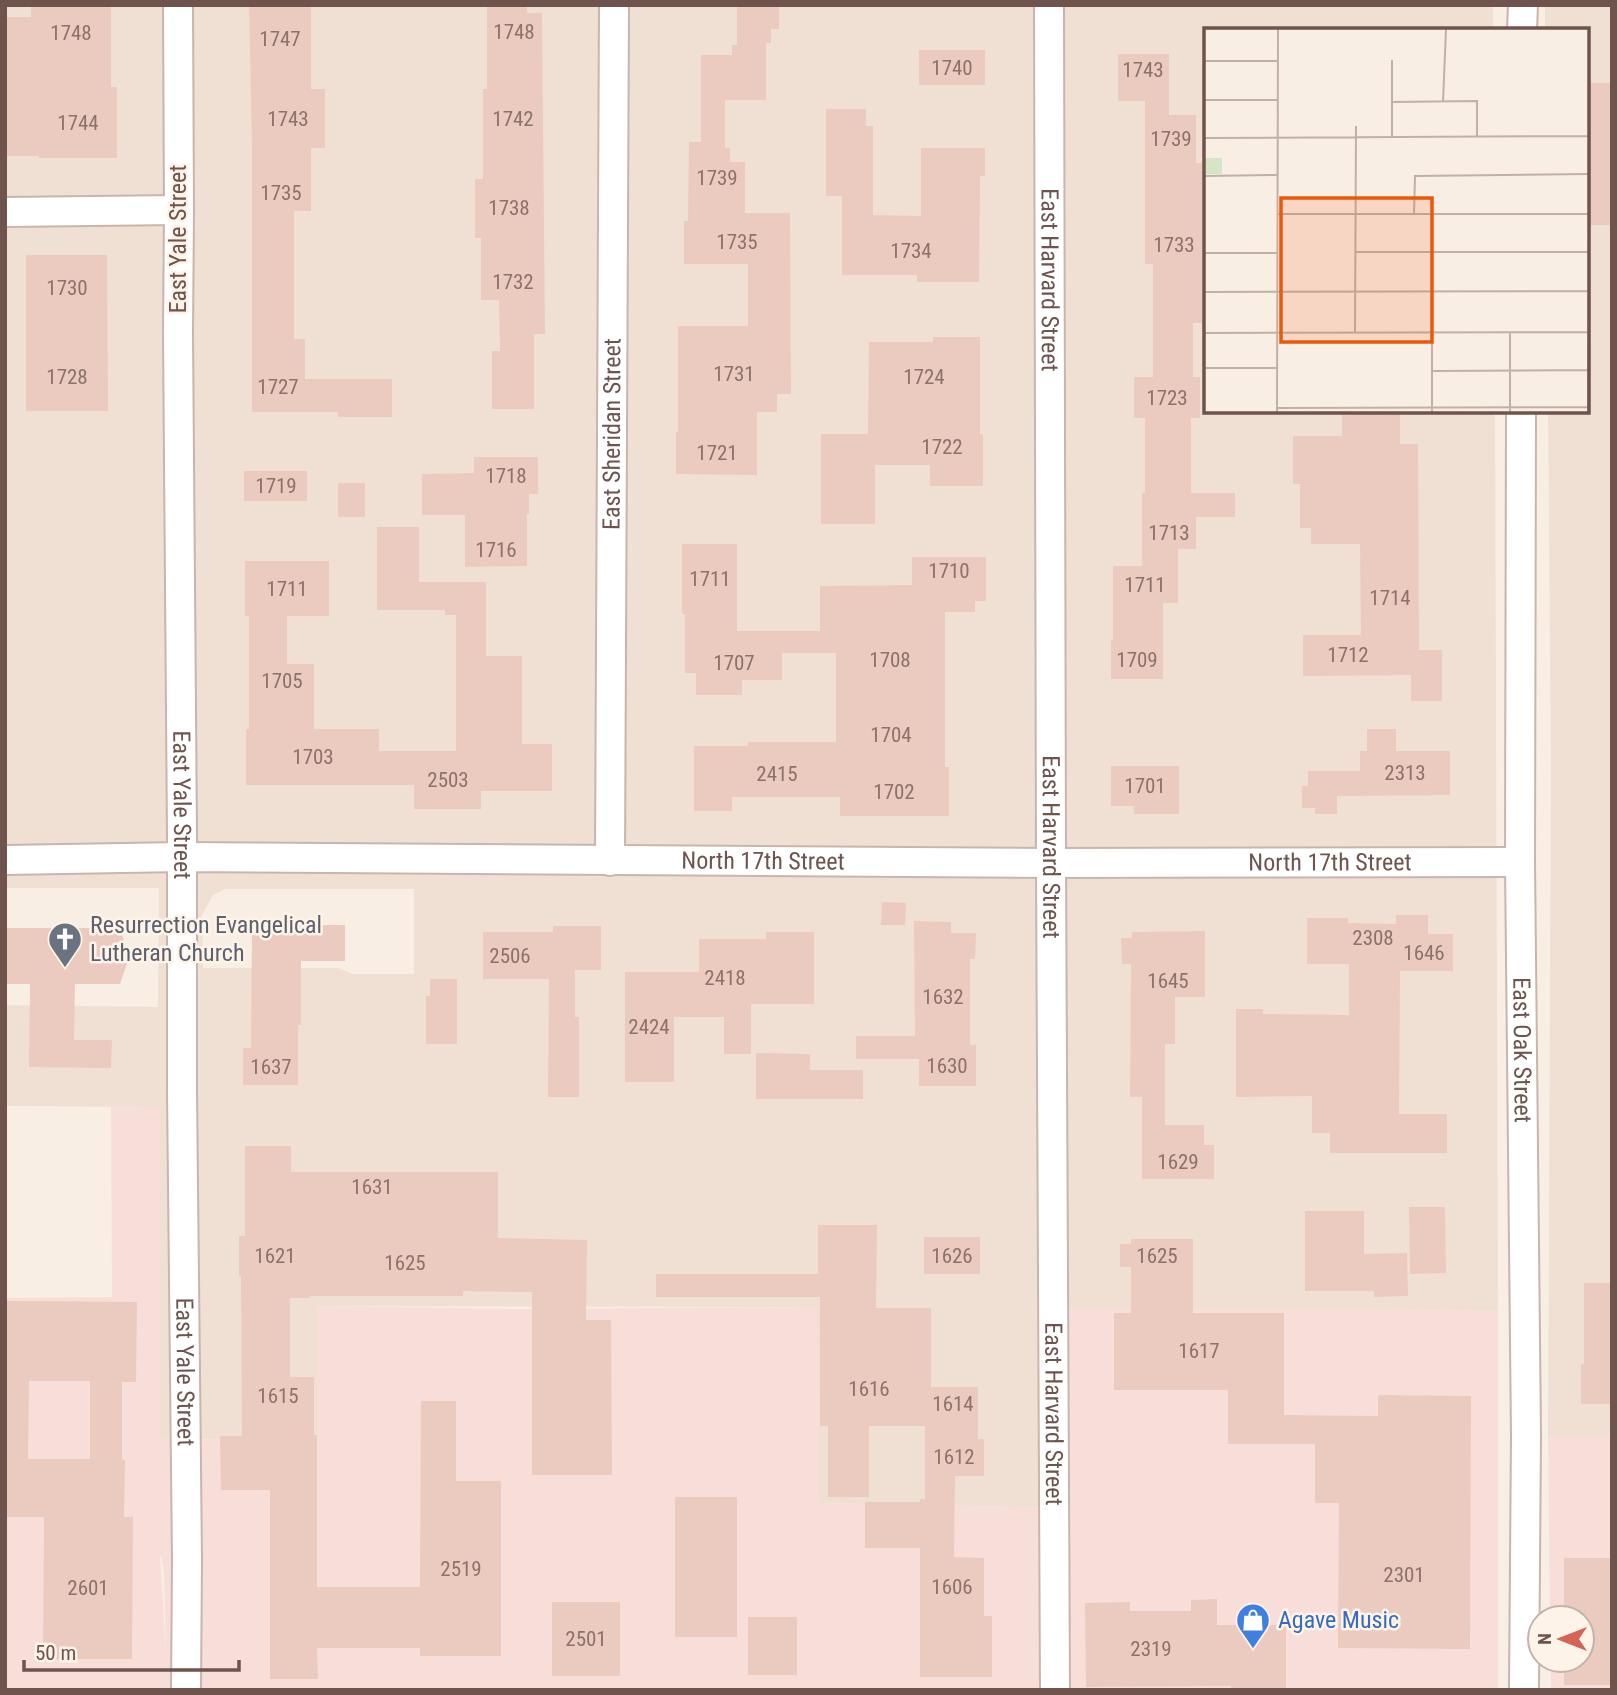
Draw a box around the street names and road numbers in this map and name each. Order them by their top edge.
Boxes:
street label: East Yale Street [164,165,192,313]
street label: East Harvard Street [1035,188,1064,372]
street label: East Sheridan Street [598,338,626,530]
street label: East Yale Street [167,730,196,879]
street label: East Harvard Street [1037,755,1065,939]
street label: North 17th Street [681,846,845,876]
street label: North 17th Street [1248,848,1412,877]
street label: East Oak Street [1507,977,1537,1123]
street label: East Yale Street [170,1297,200,1447]
street label: East Harvard Street [1039,1322,1068,1506]

